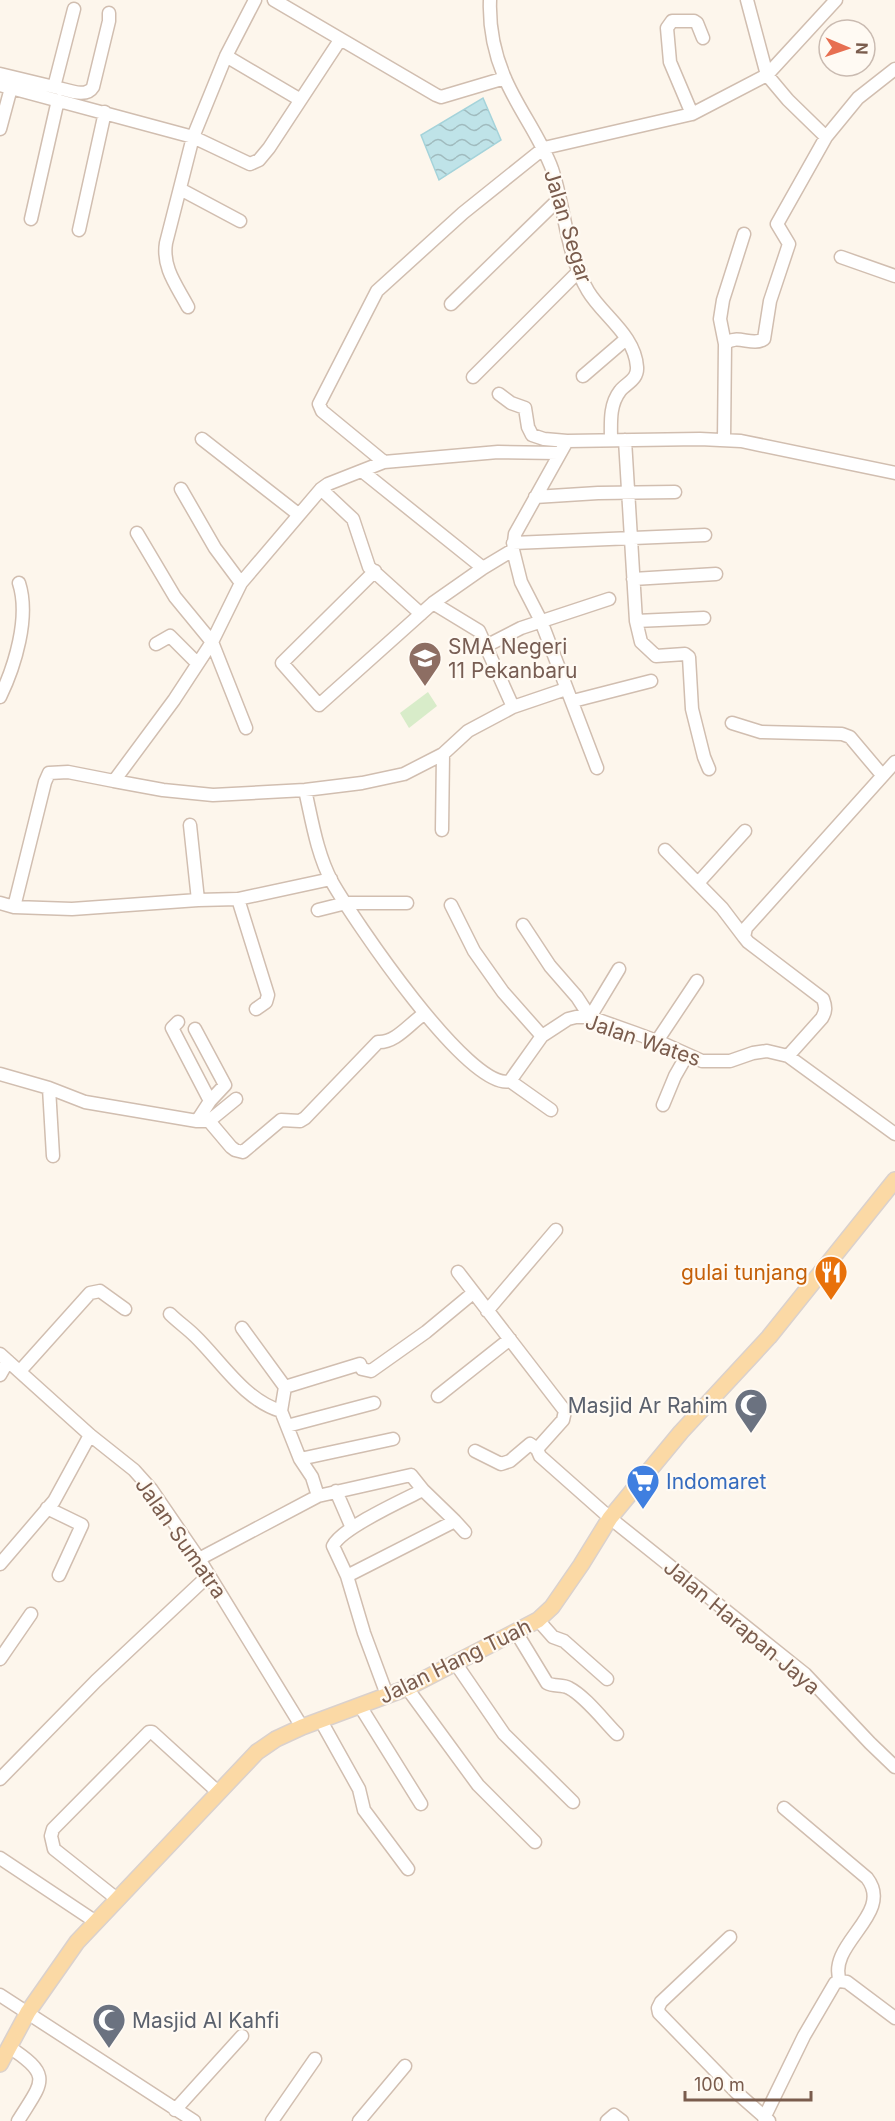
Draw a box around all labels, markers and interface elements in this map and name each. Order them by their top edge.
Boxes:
north arrow [817,18,877,78]
text: N [852,42,872,55]
street label: Jalan Segar [539,166,597,286]
place label: SMA Negeri 11 Pekanbaru [448,634,577,683]
school or university icon: SMA Negeri 11 Pekanbaru [407,640,443,687]
street label: Jalan Wates [582,1009,704,1071]
restaurant icon: gulai tunjang [813,1254,849,1301]
place label: gulai tunjang [681,1260,808,1285]
mosque icon: Masjid Ar Rahim [733,1387,769,1434]
place label: Masjid Ar Rahim [568,1393,728,1418]
supermarket icon: Indomaret [625,1463,661,1510]
place label: Indomaret [666,1469,766,1494]
street label: Jalan Sumatra [130,1473,232,1603]
street label: Jalan Harapan Jaya [659,1554,825,1700]
street label: Jalan Hang Tuah [375,1613,535,1709]
mosque icon: Masjid Al Kahfi [91,2002,127,2049]
place label: Masjid Al Kahfi [132,2008,279,2033]
scale bar [685,2064,811,2102]
text: 100 m [694,2074,745,2095]

